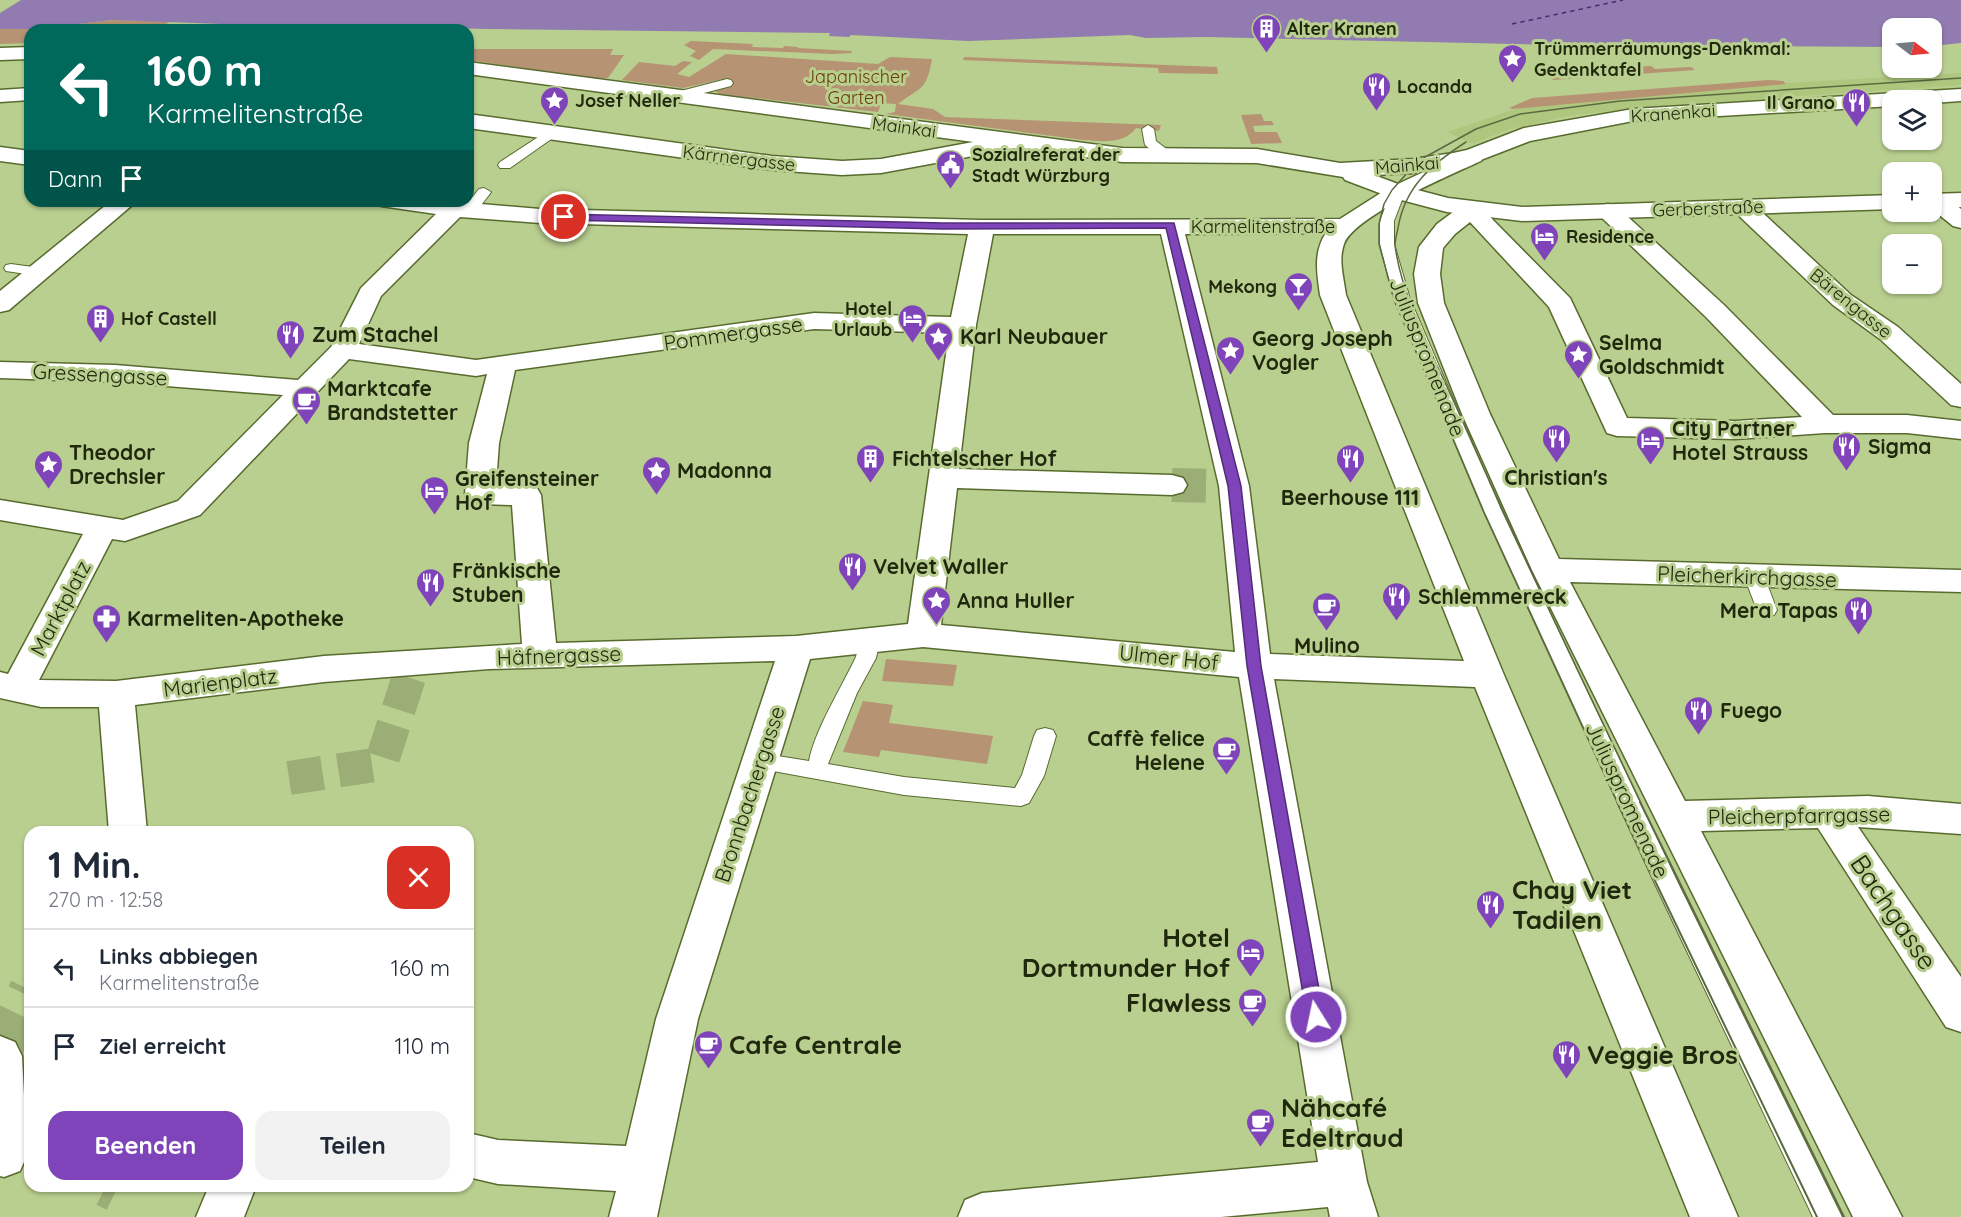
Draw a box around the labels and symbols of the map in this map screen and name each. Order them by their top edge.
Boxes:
building icon: Alter Kranen [1250,12,1282,54]
place label: Alter Kranen [1287,17,1397,40]
north arrow [1882,18,1942,78]
place label: Trümmerräumungs-Denkmal: Gedenktafel [1534,37,1791,81]
place icon: Trümmerräumungs-Denkmal: Gedenktafel [1497,42,1529,84]
park label: Japanischer Garten [805,65,907,109]
restaurant icon: Locanda [1360,70,1392,112]
place label: Locanda [1397,75,1472,98]
place icon: Josef Neller [538,84,570,126]
restaurant icon: Il Grano [1840,86,1872,128]
place label: Josef Neller [575,89,680,112]
place label: Il Grano [1767,91,1835,114]
street label: Kranenkai [1630,99,1716,127]
street label: Mainkai [871,111,937,143]
street label: Kärrnergasse [681,140,797,176]
place label: Sozialreferat der Stadt Würzburg [972,143,1120,187]
public building icon: Sozialreferat der Stadt Würzburg [935,148,967,190]
street label: Mainkai [1374,151,1440,179]
pin [538,191,589,242]
street label: Gerberstraße [1652,195,1764,221]
street label: Karmelitenstraße [1191,215,1335,238]
hotel icon: Residence [1529,220,1561,262]
place label: Residence [1566,225,1654,248]
street label: Bärengasse [1805,263,1897,343]
bar icon: Mekong [1282,270,1314,312]
street label: Juliuspromenade [1384,274,1472,440]
place label: Mekong [1208,275,1277,298]
place label: Hotel Urlaub [834,297,892,341]
building icon: Hof Castell [84,302,116,344]
hotel icon: Hotel Urlaub [897,302,929,344]
place label: Hof Castell [121,307,217,330]
street label: Pommergasse [662,310,804,356]
restaurant icon: Zum Stachel [275,318,307,360]
place icon: Karl Neubauer [923,320,955,362]
place label: Zum Stachel [312,321,439,347]
place label: Karl Neubauer [960,323,1108,349]
place label: Georg Joseph Vogler [1252,325,1393,375]
place label: Selma Goldschmidt [1599,329,1725,379]
place icon: Georg Joseph Vogler [1215,334,1247,376]
place icon: Selma Goldschmidt [1562,338,1594,380]
street label: Gressengasse [32,357,168,391]
place label: Marktcafe Brandstetter [327,375,458,425]
cafe icon: Marktcafe Brandstetter [290,384,322,426]
place label: City Partner Hotel Strauss [1672,415,1808,465]
restaurant icon: Christian's [1540,422,1572,464]
hotel icon: City Partner Hotel Strauss [1635,424,1667,466]
restaurant icon: Sigma [1831,430,1863,472]
place label: Sigma [1868,433,1931,459]
place label: Theodor Drechsler [69,439,165,489]
building icon: Fichtelscher Hof [855,442,887,484]
restaurant icon: Beerhouse 111 [1334,442,1366,484]
place label: Fichtelscher Hof [892,445,1057,471]
place icon: Theodor Drechsler [32,448,64,490]
place icon: Madonna [640,454,672,496]
place label: Madonna [677,457,772,483]
place label: Christian's [1504,464,1608,490]
place label: Greifensteiner Hof [455,465,599,515]
hotel icon: Greifensteiner Hof [418,474,450,516]
place label: Beerhouse 111 [1281,484,1419,510]
restaurant icon: Velvet Waller [836,550,868,592]
place label: Velvet Waller [873,553,1008,579]
street label: Marktplatz [24,556,96,660]
place label: Fränkische Stuben [452,557,561,607]
street label: Pleicherkirchgasse [1657,560,1837,592]
restaurant icon: Fränkische Stuben [415,566,447,608]
restaurant icon: Schlemmereck [1381,580,1413,622]
place label: Schlemmereck [1418,583,1567,609]
place icon: Anna Huller [920,584,952,626]
place label: Anna Huller [957,587,1075,613]
cafe icon: Mulino [1311,590,1343,632]
restaurant icon: Mera Tapas [1843,594,1875,636]
place label: Mera Tapas [1720,597,1838,623]
pharmacy icon: Karmeliten-Apotheke [90,602,122,644]
place label: Karmeliten-Apotheke [127,605,344,631]
place label: Mulino [1294,632,1360,658]
street label: Ulmer Hof [1118,639,1221,675]
street label: Häfnergasse [496,640,622,670]
street label: Marienplatz [162,662,278,702]
restaurant icon: Fuego [1683,694,1715,736]
place label: Fuego [1720,697,1782,723]
street label: Bronnbachergasse [708,703,790,885]
street label: Juliuspromenade [1581,718,1675,882]
place label: Caffè felice Helene [1087,725,1205,775]
cafe icon: Caffè felice Helene [1210,734,1242,776]
street label: Pleicherpfarrgasse [1708,800,1890,830]
street label: Bachgasse [1843,848,1945,976]
place label: Chay Viet Tadilen [1512,873,1632,936]
restaurant icon: Chay Viet Tadilen [1475,888,1507,930]
place label: Hotel Dortmunder Hof [1022,921,1231,984]
hotel icon: Hotel Dortmunder Hof [1235,936,1267,978]
position arrow [1284,985,1348,1049]
place label: Flawless [1126,986,1231,1019]
cafe icon: Flawless [1236,986,1268,1028]
cafe icon: Cafe Centrale [692,1028,724,1070]
place label: Cafe Centrale [729,1028,902,1061]
restaurant icon: Veggie Bros [1550,1038,1582,1080]
place label: Veggie Bros [1587,1038,1738,1071]
place label: Nähcafé Edeltraud [1281,1091,1404,1154]
cafe icon: Nähcafé Edeltraud [1244,1106,1276,1148]

